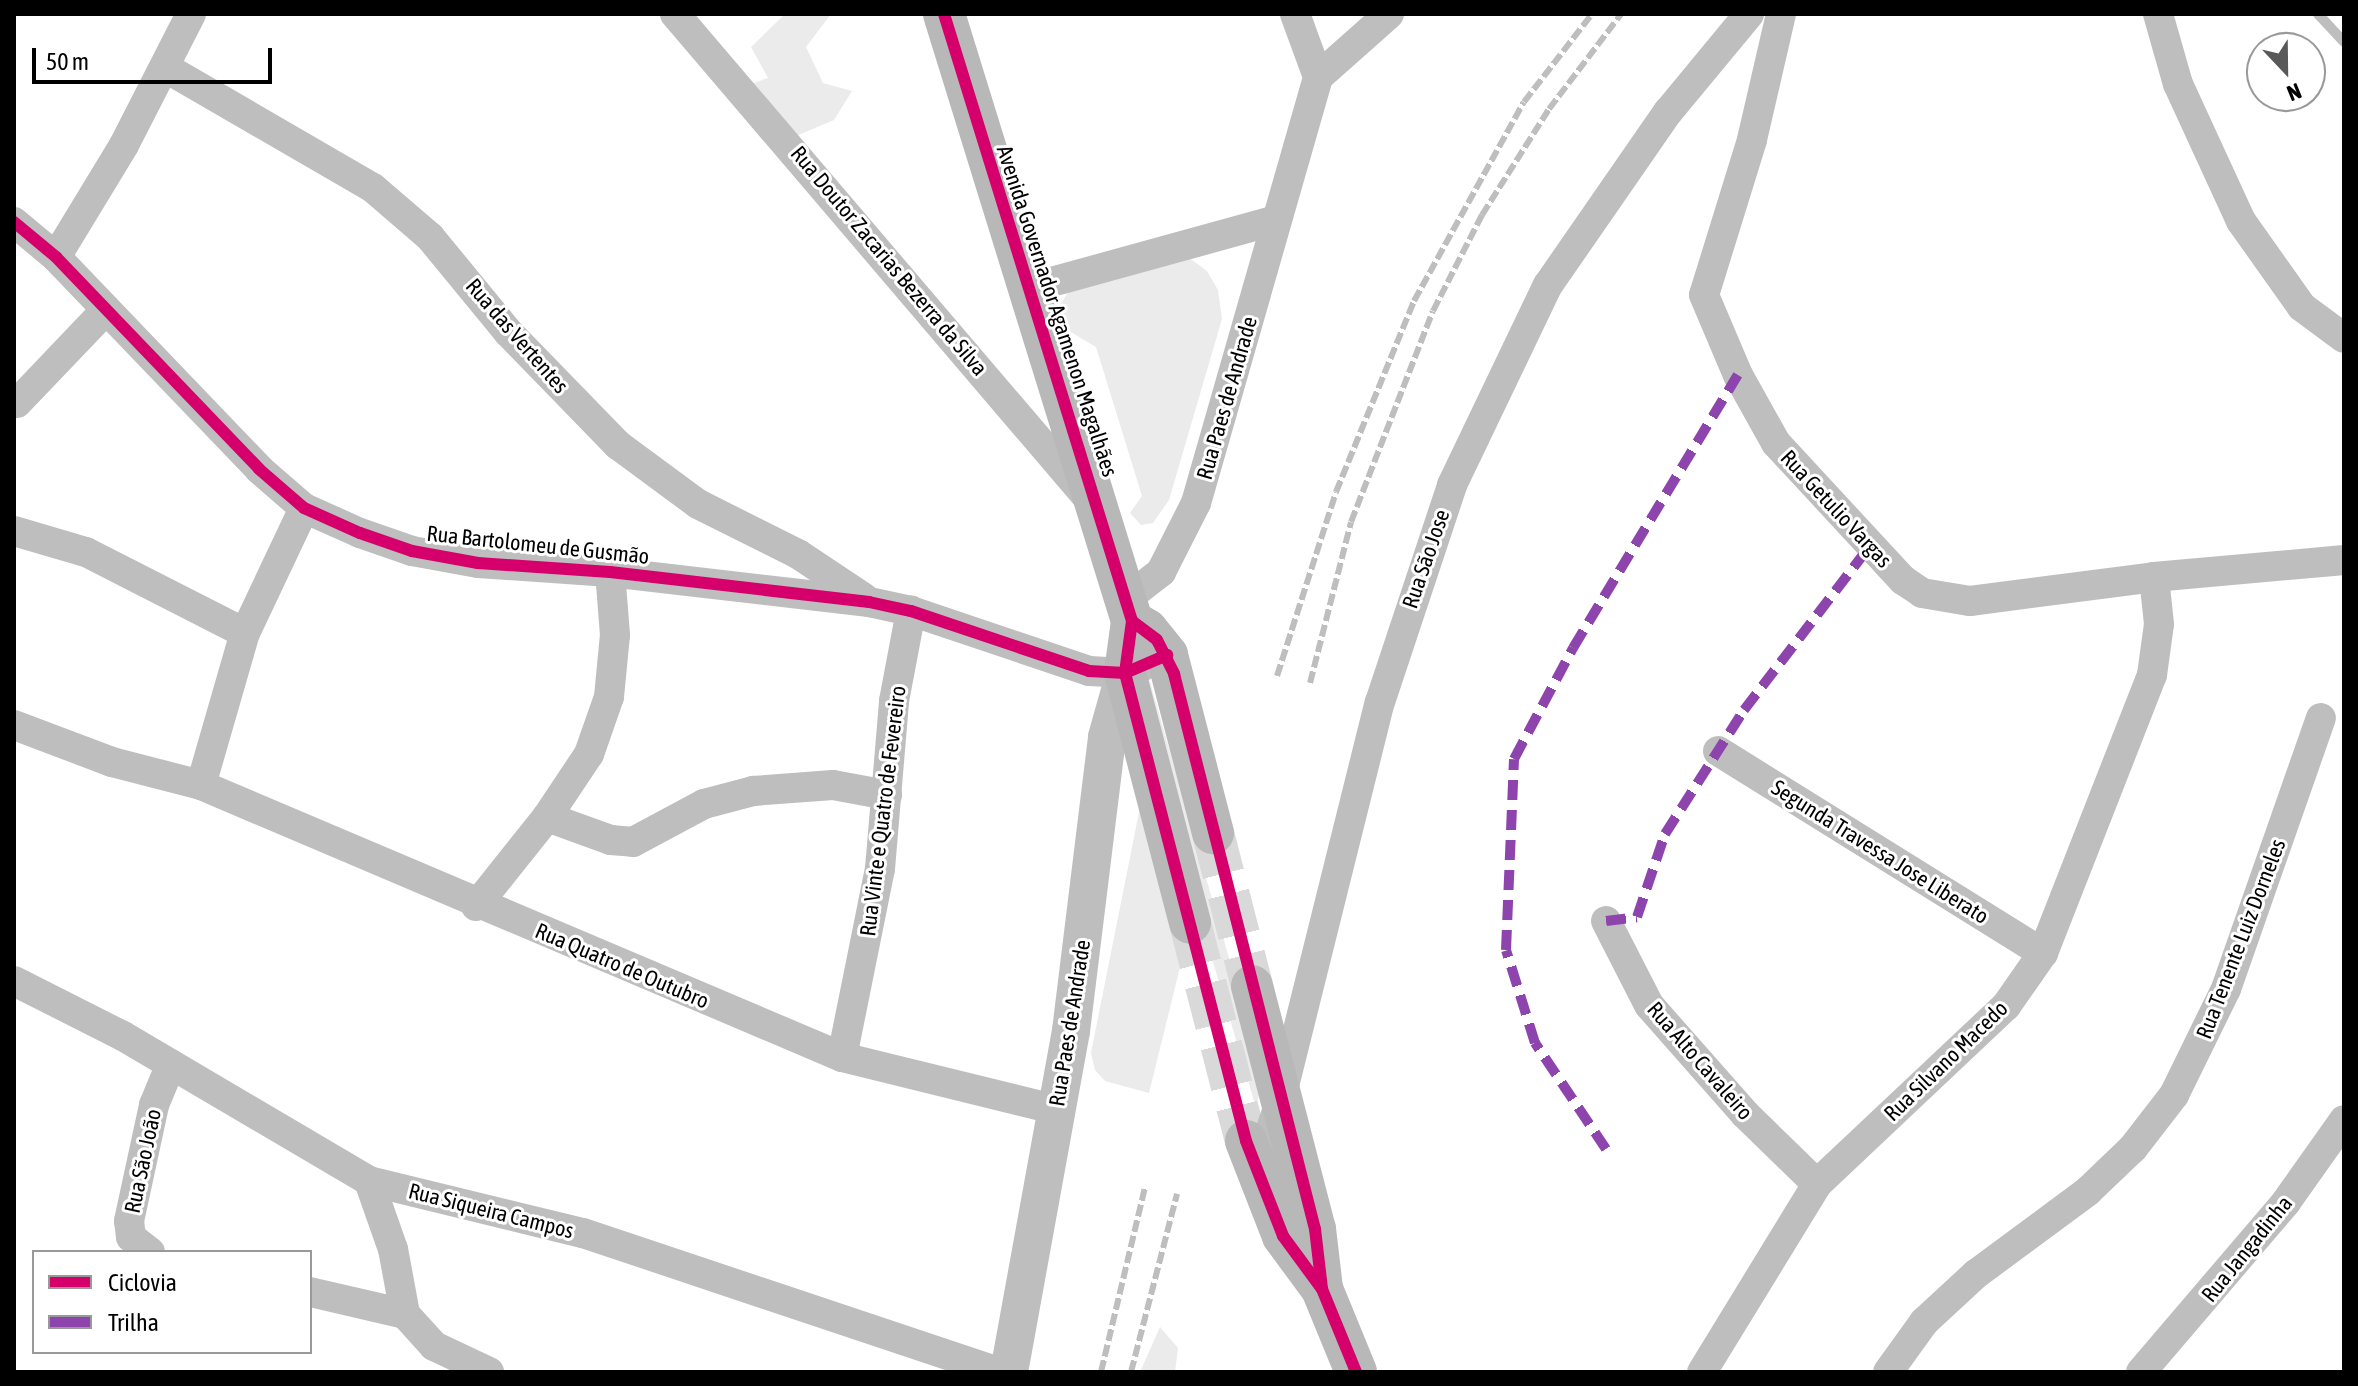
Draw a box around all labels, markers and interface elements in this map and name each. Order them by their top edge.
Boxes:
scale bar [36,32,276,82]
north arrow [2246,32,2326,112]
text: 50 m [46,48,89,75]
text: N [2283,78,2305,107]
street label: Rua Doutor Zacarias Bezerra da Silva [785,141,993,381]
street label: Avenida Governador Agamenon Magalhães [991,142,1123,480]
street label: Rua das Vertentes [460,273,574,399]
street label: Rua Paes de Andrade [1191,314,1263,482]
street label: Rua Getulio Vargas [1775,445,1897,573]
street label: Rua São Jose [1397,506,1455,612]
street label: Rua Bartolomeu de Gusmão [425,520,651,570]
street label: Rua Vinte e Quatro de Fevereiro [855,684,911,938]
street label: Segunda Travessa Jose Liberato [1767,774,1993,930]
street label: Rua Tenente Luiz Dorneles [2191,835,2291,1043]
street label: Rua Quatro de Outubro [531,918,713,1014]
street label: Rua Paes de Andrade [1044,938,1096,1108]
street label: Rua Silvano Macedo [1879,995,2013,1127]
street label: Rua Alto Cavaleiro [1642,997,1758,1125]
street label: Rua São João [119,1107,167,1215]
street label: Rua Siqueira Campos [406,1178,576,1244]
street label: Rua Jangadinha [2196,1191,2298,1307]
legend [32,1250,312,1354]
text: Ciclovia [108,1269,177,1296]
text: Trilha [108,1309,159,1336]

